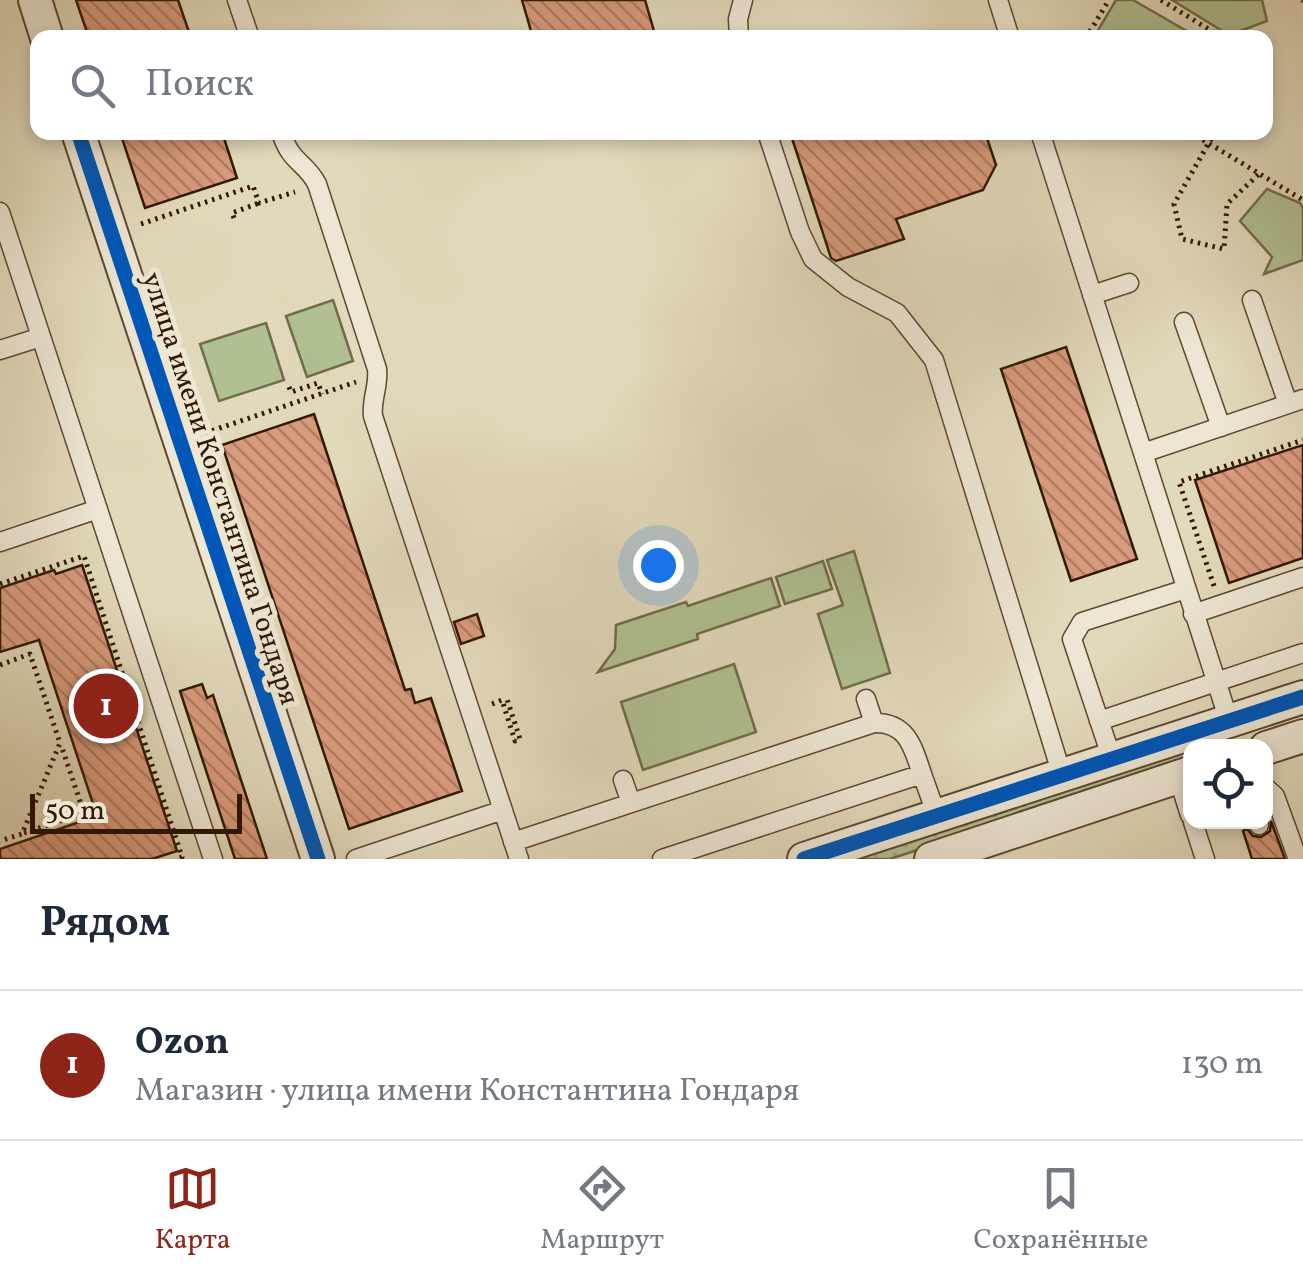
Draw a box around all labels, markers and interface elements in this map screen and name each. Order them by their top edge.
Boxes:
search box [30,30,1273,140]
icon: search [65,58,120,113]
text: Поиск [145,59,254,112]
street label: улица имени Константина Гондаря [131,267,308,710]
your location [633,540,684,591]
pin: 1 [74,668,138,744]
map controls [1183,739,1273,829]
button: locate [1183,739,1273,829]
scale bar [30,789,242,834]
text: 50 m [45,792,105,831]
text: Рядом [40,895,170,954]
text: Ozon [135,1017,229,1070]
text: 1 [66,1043,79,1087]
text: 130 m [1181,1043,1263,1087]
text: Магазин · улица имени Константина Гондаря [135,1070,799,1114]
tab: Карта [155,1161,231,1260]
tab: Маршрут [540,1161,664,1260]
tab: Сохранённые [974,1161,1148,1260]

